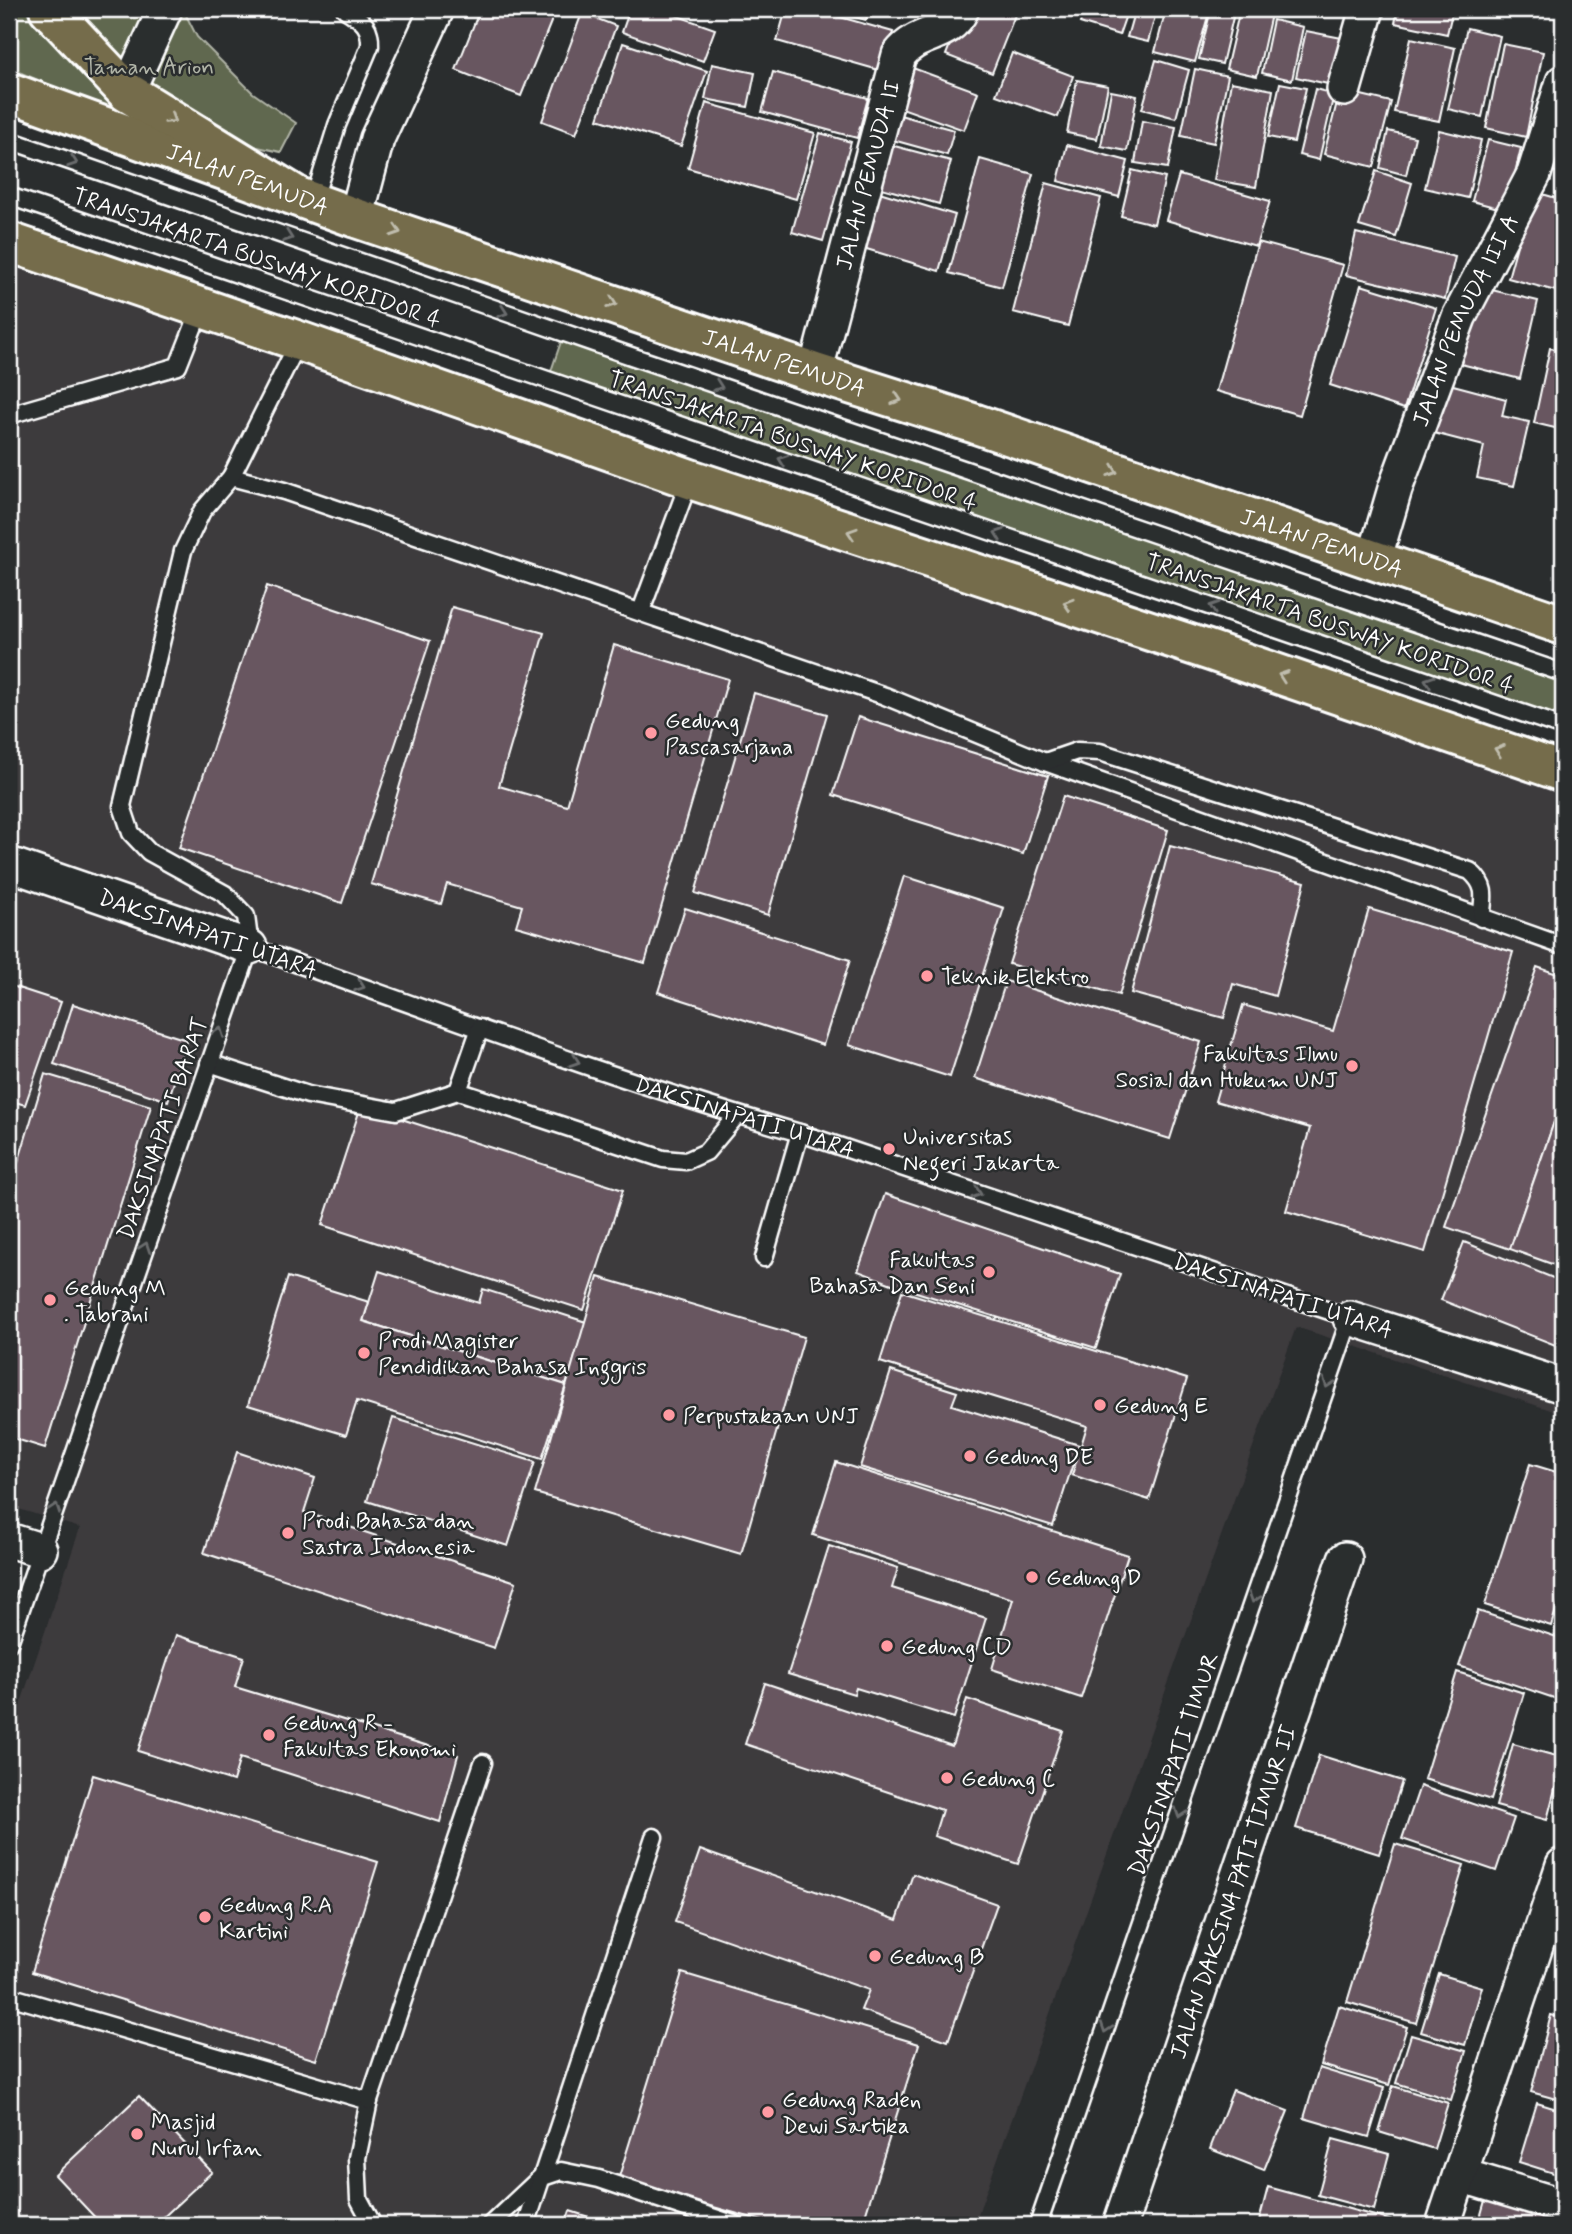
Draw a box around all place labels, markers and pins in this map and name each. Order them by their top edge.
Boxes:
place label: Gedung Pascasarjana [665,707,793,763]
marker: Gedung Pascasarjana [643,725,659,741]
place label: Teknik Elektro [941,963,1089,993]
marker: Teknik Elektro [919,968,935,984]
place label: Fakultas Ilmu Sosial dan Hukum UNJ [1116,1040,1338,1096]
marker: Fakultas Ilmu Sosial dan Hukum UNJ [1344,1058,1360,1074]
place label: Universitas Negeri Jakarta [903,1123,1060,1181]
marker: Universitas Negeri Jakarta [881,1141,897,1157]
place label: Fakultas Bahasa Dan Seni [809,1246,975,1302]
marker: Fakultas Bahasa Dan Seni [981,1264,997,1280]
place label: Gedung M . Tabrani [64,1274,166,1330]
marker: Gedung M . Tabrani [42,1292,58,1308]
place label: Prodi Magister Pendidikan Bahasa Inggris [378,1327,647,1385]
marker: Prodi Magister Pendidikan Bahasa Inggris [356,1345,372,1361]
place label: Gedung E [1114,1392,1208,1422]
marker: Gedung E [1092,1397,1108,1413]
place label: Perpustakaan UNJ [683,1402,859,1432]
marker: Perpustakaan UNJ [661,1407,677,1423]
place label: Gedung DE [984,1443,1093,1473]
marker: Gedung DE [962,1448,978,1464]
place label: Prodi Bahasa dan Sastra Indonesia [302,1507,475,1563]
marker: Prodi Bahasa dan Sastra Indonesia [280,1525,296,1541]
place label: Gedung D [1046,1564,1142,1594]
marker: Gedung D [1024,1569,1040,1585]
place label: Gedung CD [901,1633,1012,1663]
marker: Gedung CD [879,1638,895,1654]
place label: Gedung R - Fakultas Ekonomi [283,1709,456,1765]
marker: Gedung R - Fakultas Ekonomi [261,1727,277,1743]
place label: Gedung C [961,1765,1055,1795]
marker: Gedung C [939,1770,955,1786]
place label: Gedung R.A Kartini [219,1891,333,1947]
marker: Gedung R.A Kartini [197,1909,213,1925]
place label: Gedung B [889,1943,984,1973]
marker: Gedung B [867,1948,883,1964]
place label: Gedung Raden Dewi Sartika [782,2086,921,2142]
marker: Gedung Raden Dewi Sartika [760,2104,776,2120]
place label: Masjid Nurul Irfan [151,2108,262,2164]
marker: Masjid Nurul Irfan [129,2126,145,2142]

